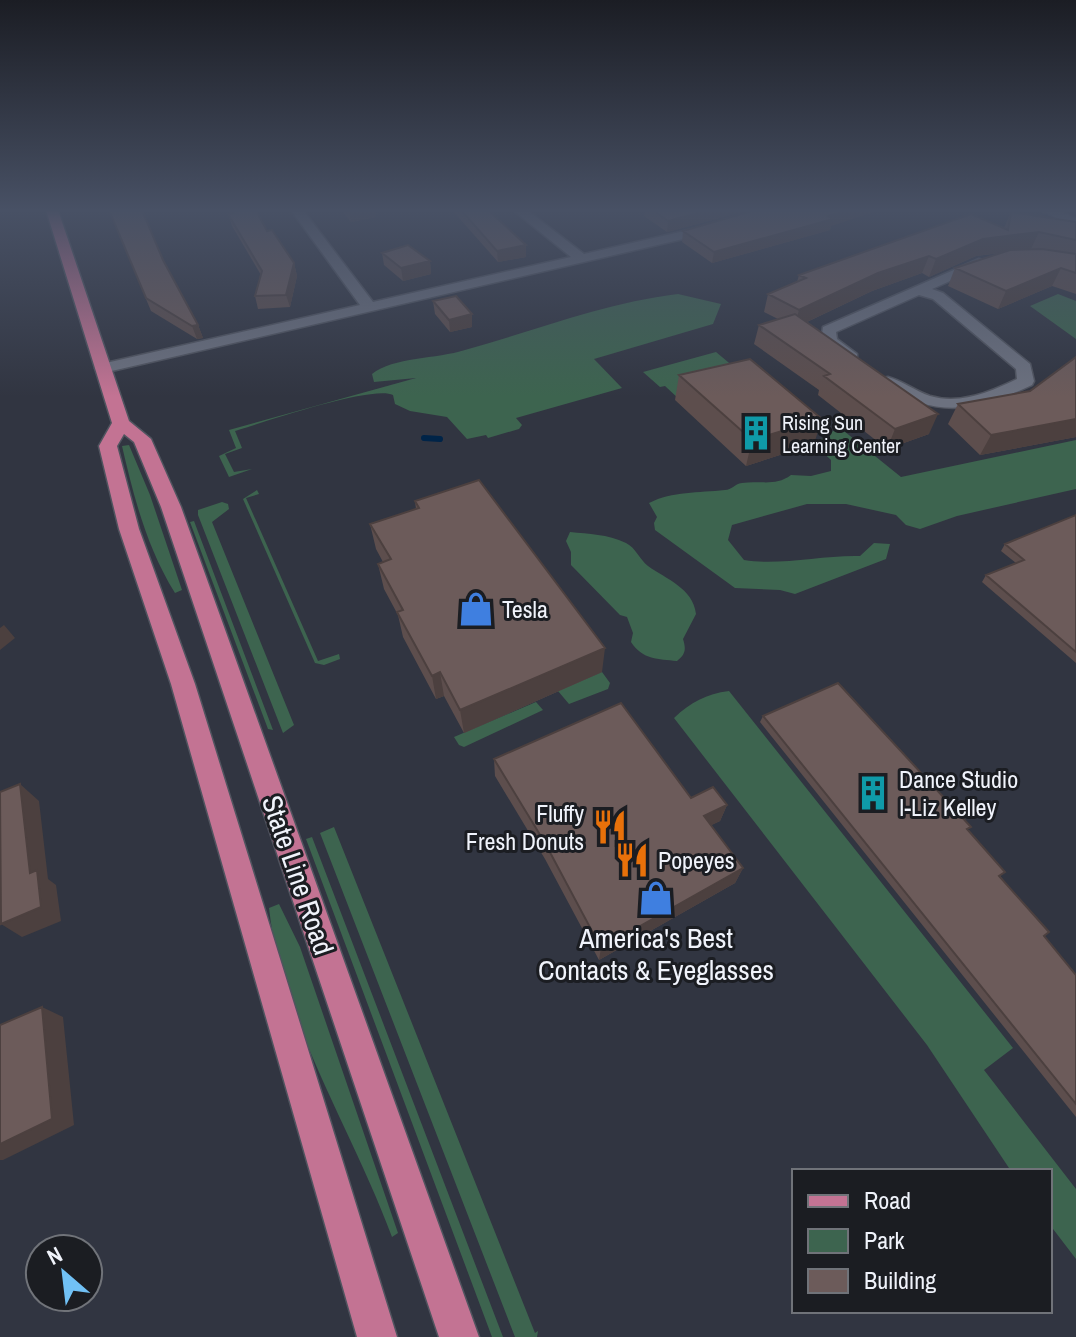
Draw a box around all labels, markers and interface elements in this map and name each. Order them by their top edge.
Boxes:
place label: Rising Sun Learning Center [782,409,901,459]
building icon: Rising Sun Learning Center [737,414,775,452]
shop icon: Tesla [457,590,495,628]
place label: Tesla [502,593,548,625]
place label: Dance Studio I-Liz Kelley [899,763,1018,823]
building icon: Dance Studio I-Liz Kelley [854,774,892,812]
street label: State Line Road [253,790,343,960]
place label: Fluffy Fresh Donuts [466,797,584,857]
restaurant icon: Fluffy Fresh Donuts [591,808,629,846]
restaurant icon: Popeyes [613,841,651,879]
place label: Popeyes [658,844,735,876]
shop icon: America's Best Contacts & Eyeglasses [637,879,675,917]
place label: America's Best Contacts & Eyeglasses [538,919,774,989]
legend [792,1169,1052,1313]
text: Road [864,1184,911,1216]
text: Park [864,1224,905,1256]
north arrow [24,1233,104,1313]
text: N [42,1239,67,1272]
text: Building [864,1264,936,1296]

